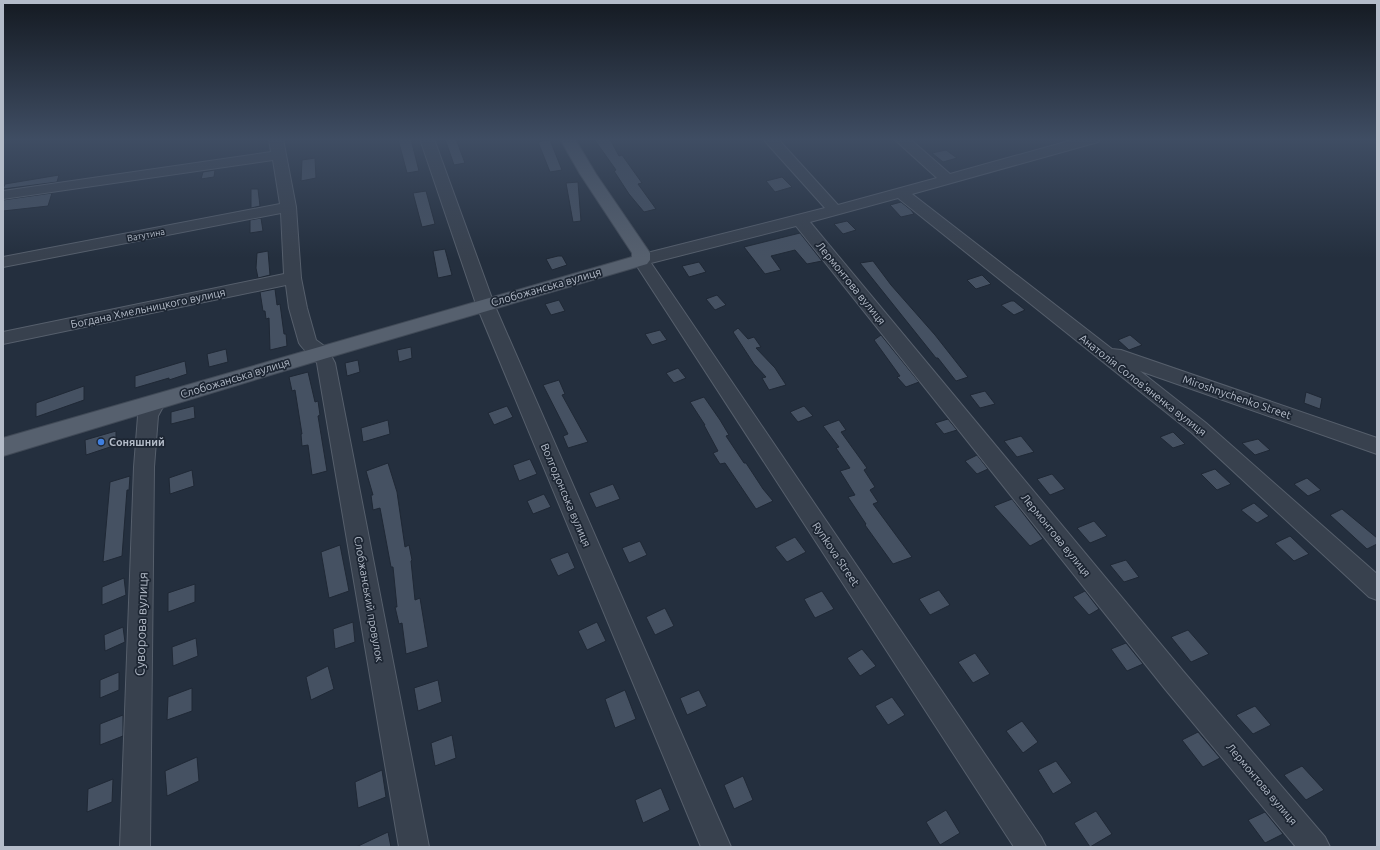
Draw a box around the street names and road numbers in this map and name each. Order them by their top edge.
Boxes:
street label: Ватутина [126,226,166,244]
street label: Лермонтова вулиця [814,239,888,327]
street label: Слобожанська вулиця [490,266,602,308]
street label: Богдана Хмельницкого вулиця [69,286,227,330]
street label: Анатолія Солов'яненка вулиця [1077,332,1209,438]
street label: Слобожанська вулиця [179,356,291,400]
street label: Miroshnychenko Street [1181,373,1294,421]
street label: Волгодонська вулиця [539,442,593,548]
street label: Лермонтова вулиця [1019,491,1093,579]
street label: Rynkova Street [810,520,862,589]
street label: Слобжанський провулок [352,535,386,663]
street label: Суворова вулиця [132,572,150,676]
street label: Лермонтова вулиця [1224,741,1300,827]

